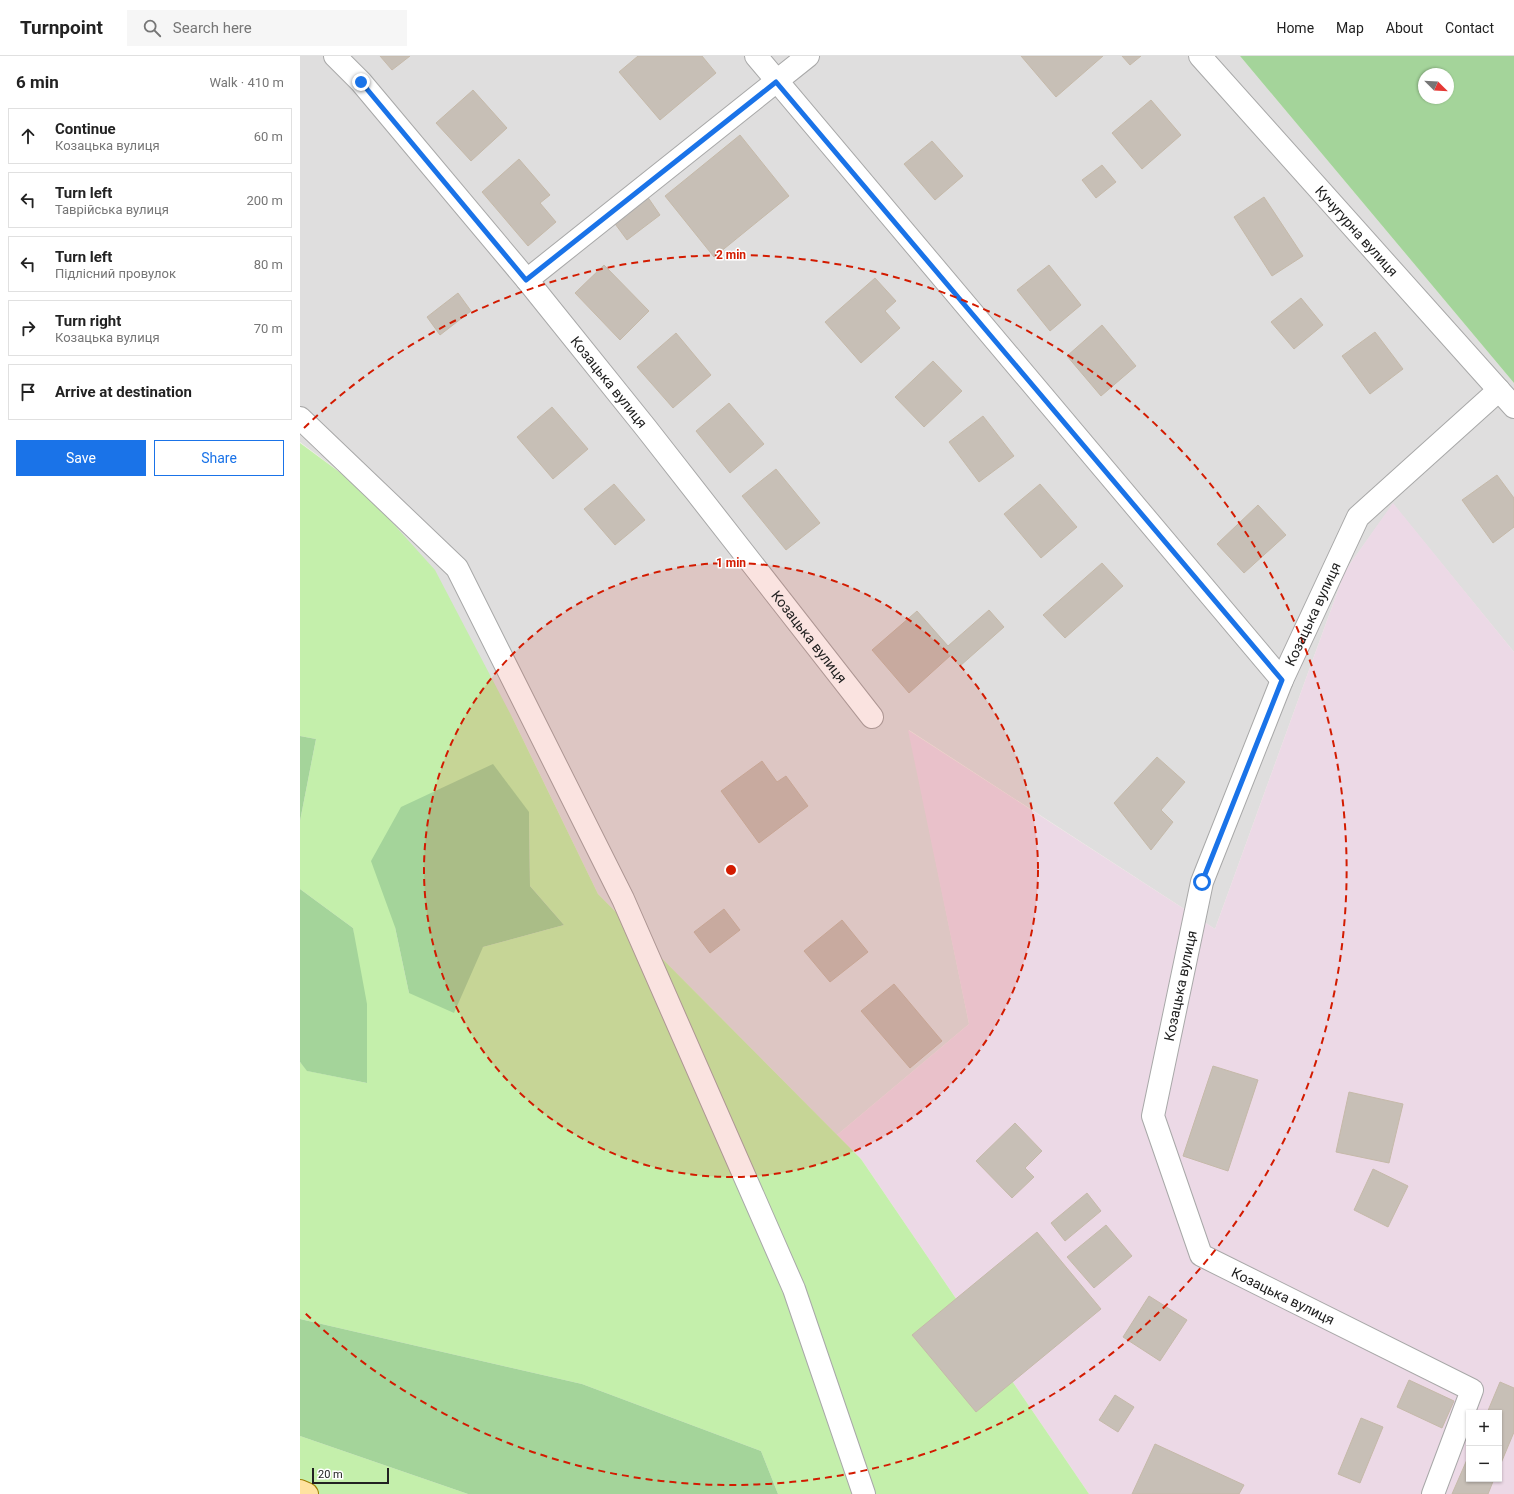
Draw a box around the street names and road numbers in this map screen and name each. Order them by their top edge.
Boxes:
street label: Кучугурна вулиця [1312,183,1401,280]
street label: Козацька вулиця [567,333,651,431]
street label: Козацька вулиця [1282,560,1344,668]
street label: Козацька вулиця [768,587,850,686]
street label: Козацька вулиця [1161,929,1200,1043]
street label: Козацька вулиця [1229,1264,1337,1328]

